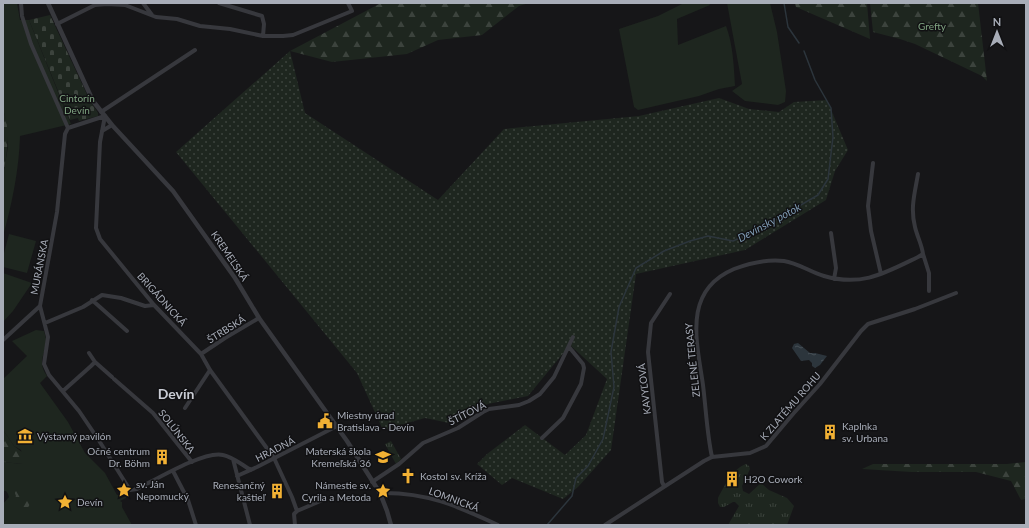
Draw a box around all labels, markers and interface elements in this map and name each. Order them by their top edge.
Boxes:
north arrow [977,12,1017,52]
text: N [993,15,1001,28]
park label: Grefty [918,20,947,32]
park label: Cintorín Devín [59,92,95,116]
water label: Devínsky potok [735,199,804,244]
street label: KREMEĽSKÁ [209,229,251,283]
street label: MURÁNSKA [28,238,50,296]
street label: BRIGÁDNICKÁ [135,270,189,328]
street label: ŠTRBSKÁ [205,312,248,345]
street label: ZELENÉ TERASY [682,322,702,398]
street label: KAVYĽOVÁ [635,363,653,415]
street label: K ZLATÉMU ROHU [757,369,823,443]
district label: Devín [158,385,194,402]
street label: ŠTÍTOVÁ [446,398,488,428]
street label: SOLÚNSKA [156,407,198,455]
place label: Miestny úrad Bratislava - Devín [337,409,414,433]
public building icon: Miestny úrad Bratislava - Devín [316,412,334,430]
place label: Kaplnka sv. Urbana [842,420,888,444]
building icon: Kaplnka sv. Urbana [821,423,839,441]
museum icon: Výstavný pavilón [16,427,34,445]
place label: Výstavný pavilón [37,430,111,442]
street label: HRADNÁ [253,434,297,464]
place label: Očné centrum Dr. Böhm [87,445,150,469]
place label: Materská škola Kremeľská 36 [305,445,371,469]
building icon: Očné centrum Dr. Böhm [153,448,171,466]
school or university icon: Materská škola Kremeľská 36 [374,448,392,466]
church icon: Kostol sv. Kríža [399,467,417,485]
place label: Kostol sv. Kríža [420,470,487,482]
building icon: H2O Cowork [723,470,741,488]
place label: H2O Cowork [744,473,803,485]
place label: sv. Ján Nepomucký [136,478,190,502]
place label: Renesančný kaštieľ [213,479,267,503]
place label: Námestie sv. Cyrila a Metoda [302,479,371,503]
place icon: sv. Ján Nepomucký [115,481,133,499]
building icon: Renesančný kaštieľ [268,482,286,500]
place icon: Námestie sv. Cyrila a Metoda [374,482,392,500]
street label: LOMNICKÁ [427,484,481,514]
place icon: Devín [56,493,74,511]
place label: Devín [77,496,103,508]

